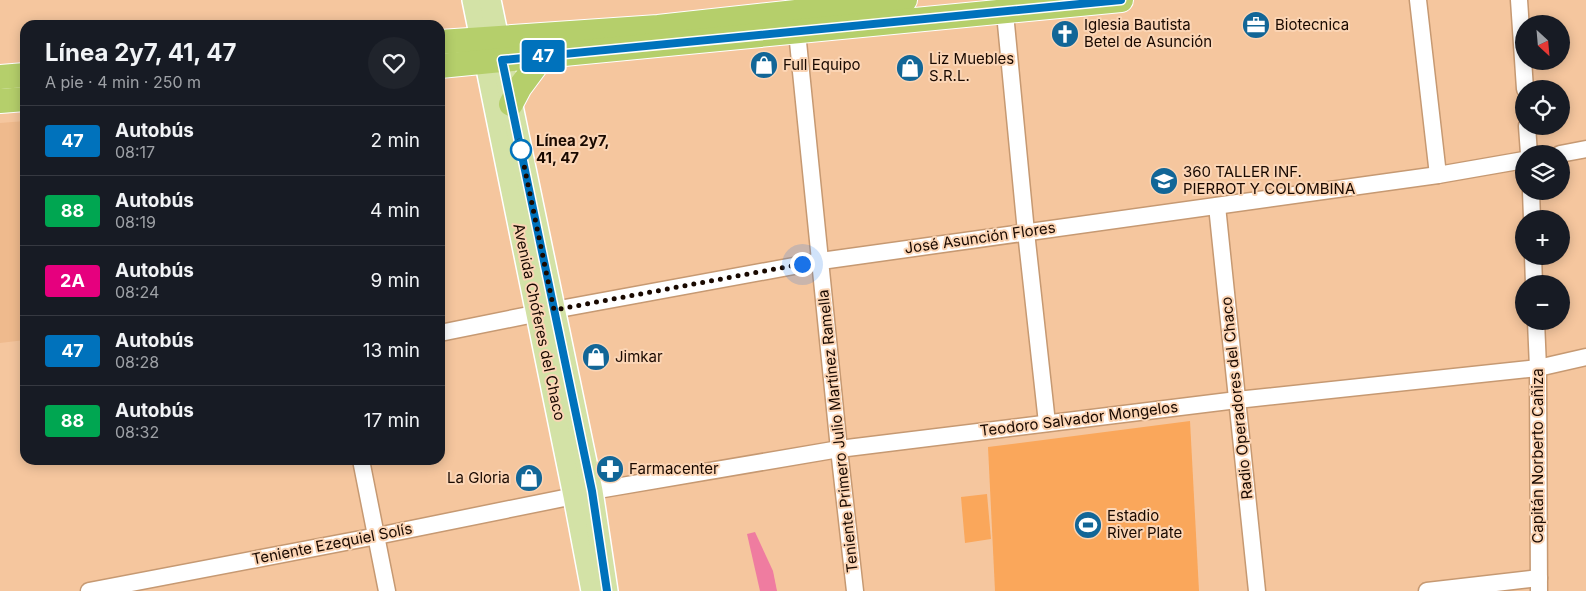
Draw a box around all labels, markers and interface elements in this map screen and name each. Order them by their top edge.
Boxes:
office icon: Biotecnica [1241,10,1271,40]
place label: Iglesia Bautista Betel de Asunción [1084,15,1212,51]
place label: Biotecnica [1275,15,1349,34]
north arrow [1515,15,1570,70]
map controls [1515,15,1570,330]
church icon: Iglesia Bautista Betel de Asunción [1050,19,1080,49]
button: heart [368,37,420,89]
text: Línea 2y7, 41, 47 [45,38,236,67]
line badge: 47 [520,40,566,72]
text: 47 [532,45,554,66]
place label: Liz Muebles S.R.L. [929,49,1014,85]
shop icon: Full Equipo [749,50,779,80]
shop icon: Liz Muebles S.R.L. [895,53,925,83]
place label: Full Equipo [783,55,861,74]
text: A pie · 4 min · 250 m [45,72,201,92]
button: locate [1515,80,1570,135]
text: Autobús [115,119,194,142]
text: 2 min [371,129,420,152]
text: 47 [61,130,84,151]
place label: Línea 2y7, 41, 47 [536,131,610,167]
marker: Línea 2y7, 41, 47 [510,139,532,161]
text: 08:17 [115,142,155,162]
button: layers [1515,145,1570,200]
place label: 360 TALLER INF. PIERROT Y COLOMBINA [1183,162,1355,198]
school or university icon: 360 TALLER INF. PIERROT Y COLOMBINA [1149,166,1179,196]
text: Autobús [115,189,194,212]
text: 4 min [370,199,420,222]
text: 88 [61,200,84,221]
button: + [1515,210,1570,265]
text: 08:19 [115,212,156,232]
street label: José Asunción Flores [903,217,1057,258]
street label: Avenida Chóferes del Chaco [509,222,570,422]
your location [790,252,815,277]
text: Autobús [115,259,194,282]
text: 9 min [370,269,420,292]
text: 2A [60,270,85,291]
button: − [1515,275,1570,330]
text: 08:24 [115,282,159,302]
street label: Teniente Primero Julio Martínez Ramella [813,289,862,573]
street label: Radio Operadores del Chaco [1216,296,1257,500]
text: Autobús [115,329,194,352]
text: 13 min [363,339,420,362]
text: 47 [61,340,84,361]
shop icon: Jimkar [581,342,611,372]
place label: Jimkar [615,347,663,366]
text: 08:28 [115,352,159,372]
street label: Capitán Norberto Cañiza [1528,368,1547,544]
street label: Teodoro Salvador Mongelos [979,397,1179,440]
text: Autobús [115,399,194,422]
text: 17 min [364,409,420,432]
text: 88 [61,410,84,431]
text: 08:32 [115,422,159,442]
pharmacy icon: Farmacenter [595,454,625,484]
place label: Farmacenter [629,459,719,478]
shop icon: La Gloria [514,463,544,493]
place label: La Gloria [447,468,510,487]
place label: Estadio River Plate [1107,506,1182,542]
sports icon: Estadio River Plate [1073,510,1103,540]
street label: Teniente Ezequiel Solís [250,519,414,568]

